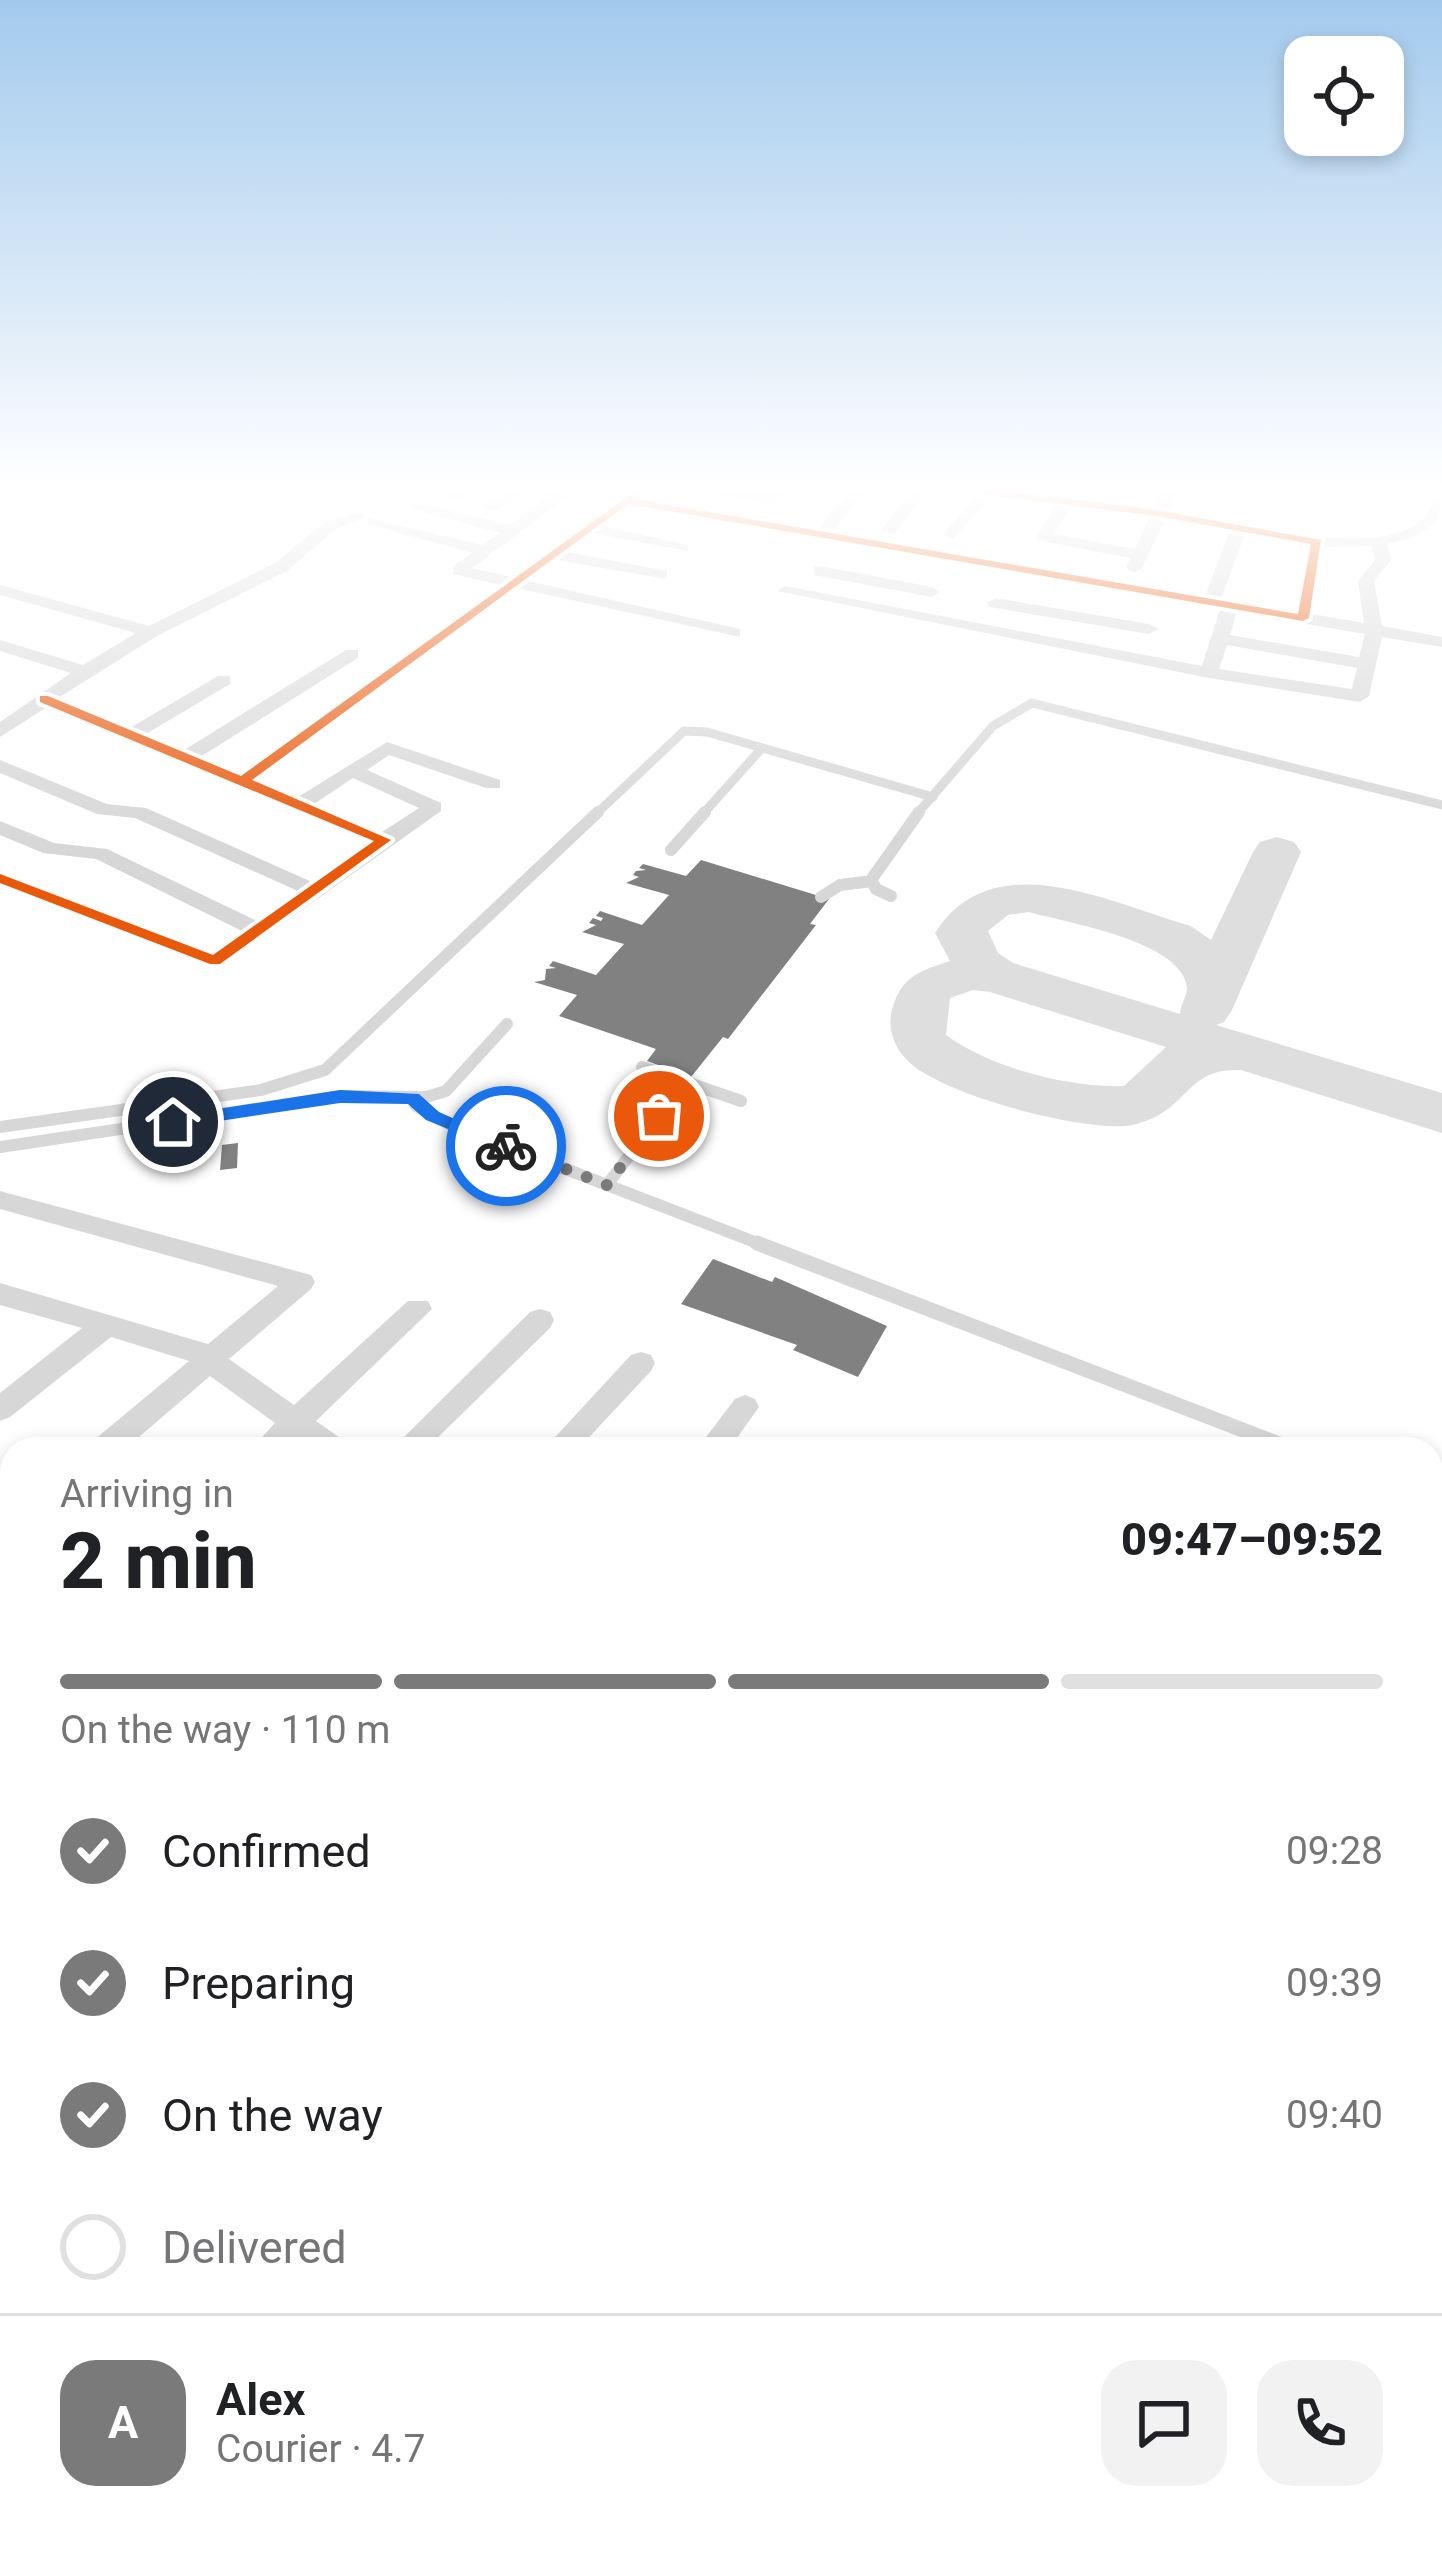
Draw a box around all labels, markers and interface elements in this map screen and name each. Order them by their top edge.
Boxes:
map controls [1284,36,1404,156]
button: locate [1284,36,1404,156]
pin [608,1065,710,1167]
pin [122,1071,224,1173]
icon: bag [626,1083,692,1149]
courier [446,1086,566,1206]
icon: home [140,1089,206,1155]
icon: bike [473,1113,539,1179]
text: Arriving in [60,1471,234,1517]
text: 09:47–09:52 [1121,1513,1383,1566]
text: 2 min [60,1516,257,1607]
text: On the way · 110 m [60,1707,391,1753]
icon: check [60,1818,126,1884]
text: Confirmed [162,1825,371,1878]
text: 09:28 [1286,1828,1383,1874]
icon: check [60,1950,126,2016]
text: Preparing [162,1957,355,2010]
text: 09:39 [1286,1960,1383,2006]
icon: check [60,2082,126,2148]
text: On the way [162,2089,383,2142]
text: 09:40 [1286,2092,1383,2138]
text: Delivered [162,2221,347,2274]
button: chat [1101,2360,1227,2486]
button: phone [1257,2360,1383,2486]
text: Alex [216,2373,305,2426]
text: A [108,2396,138,2449]
text: Courier · 4.7 [216,2426,425,2472]

